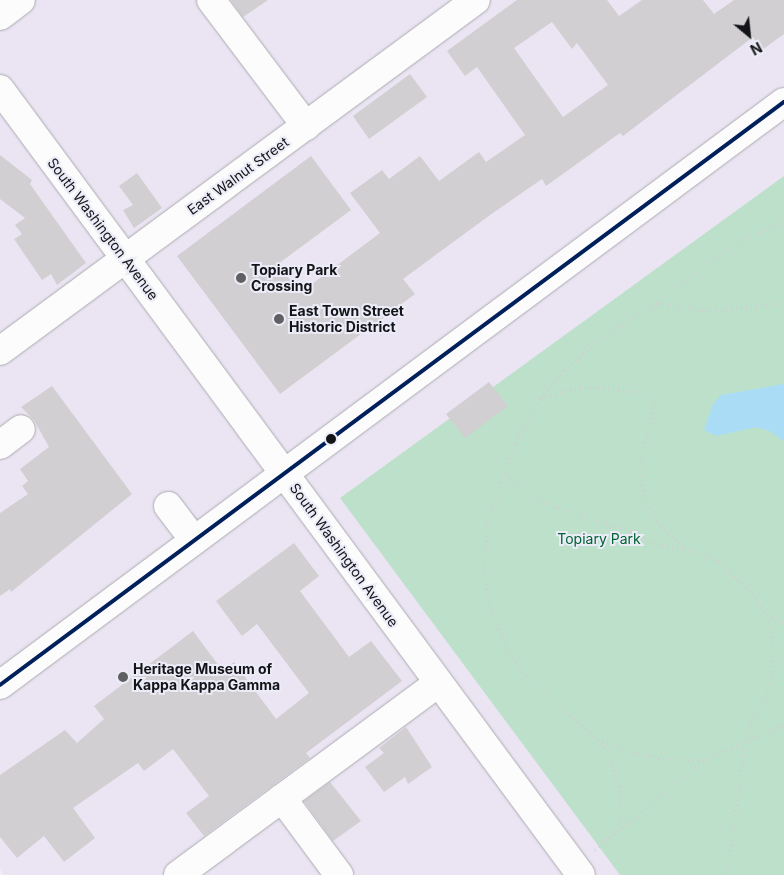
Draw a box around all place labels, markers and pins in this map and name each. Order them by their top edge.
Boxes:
place label: Topiary Park Crossing [251,262,337,294]
marker: Topiary Park Crossing [235,272,247,284]
place label: East Town Street Historic District [289,303,404,336]
marker: East Town Street Historic District [273,313,285,325]
unlabelled marker [326,434,336,444]
place label: Heritage Museum of Kappa Kappa Gamma [133,661,280,694]
marker: Heritage Museum of Kappa Kappa Gamma [117,671,129,683]

